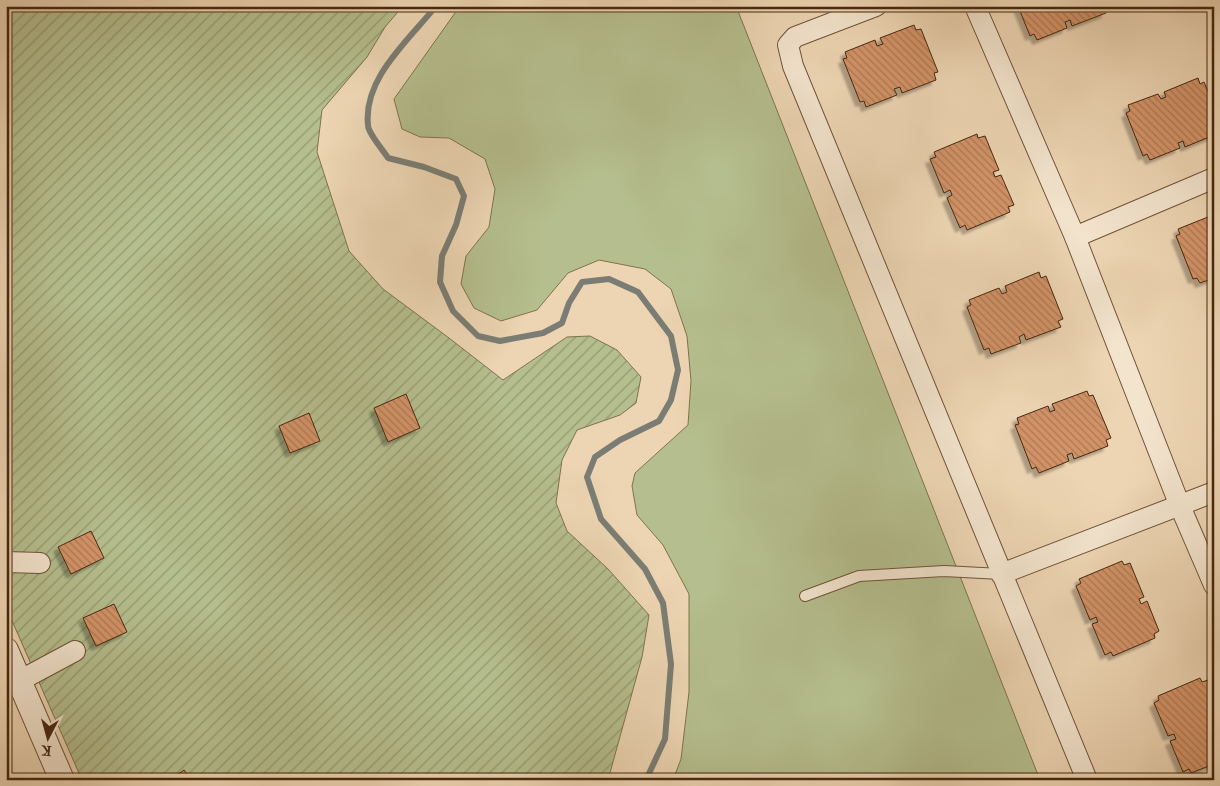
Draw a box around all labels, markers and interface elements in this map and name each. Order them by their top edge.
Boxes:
north arrow [22,714,72,764]
text: K [40,741,53,759]

